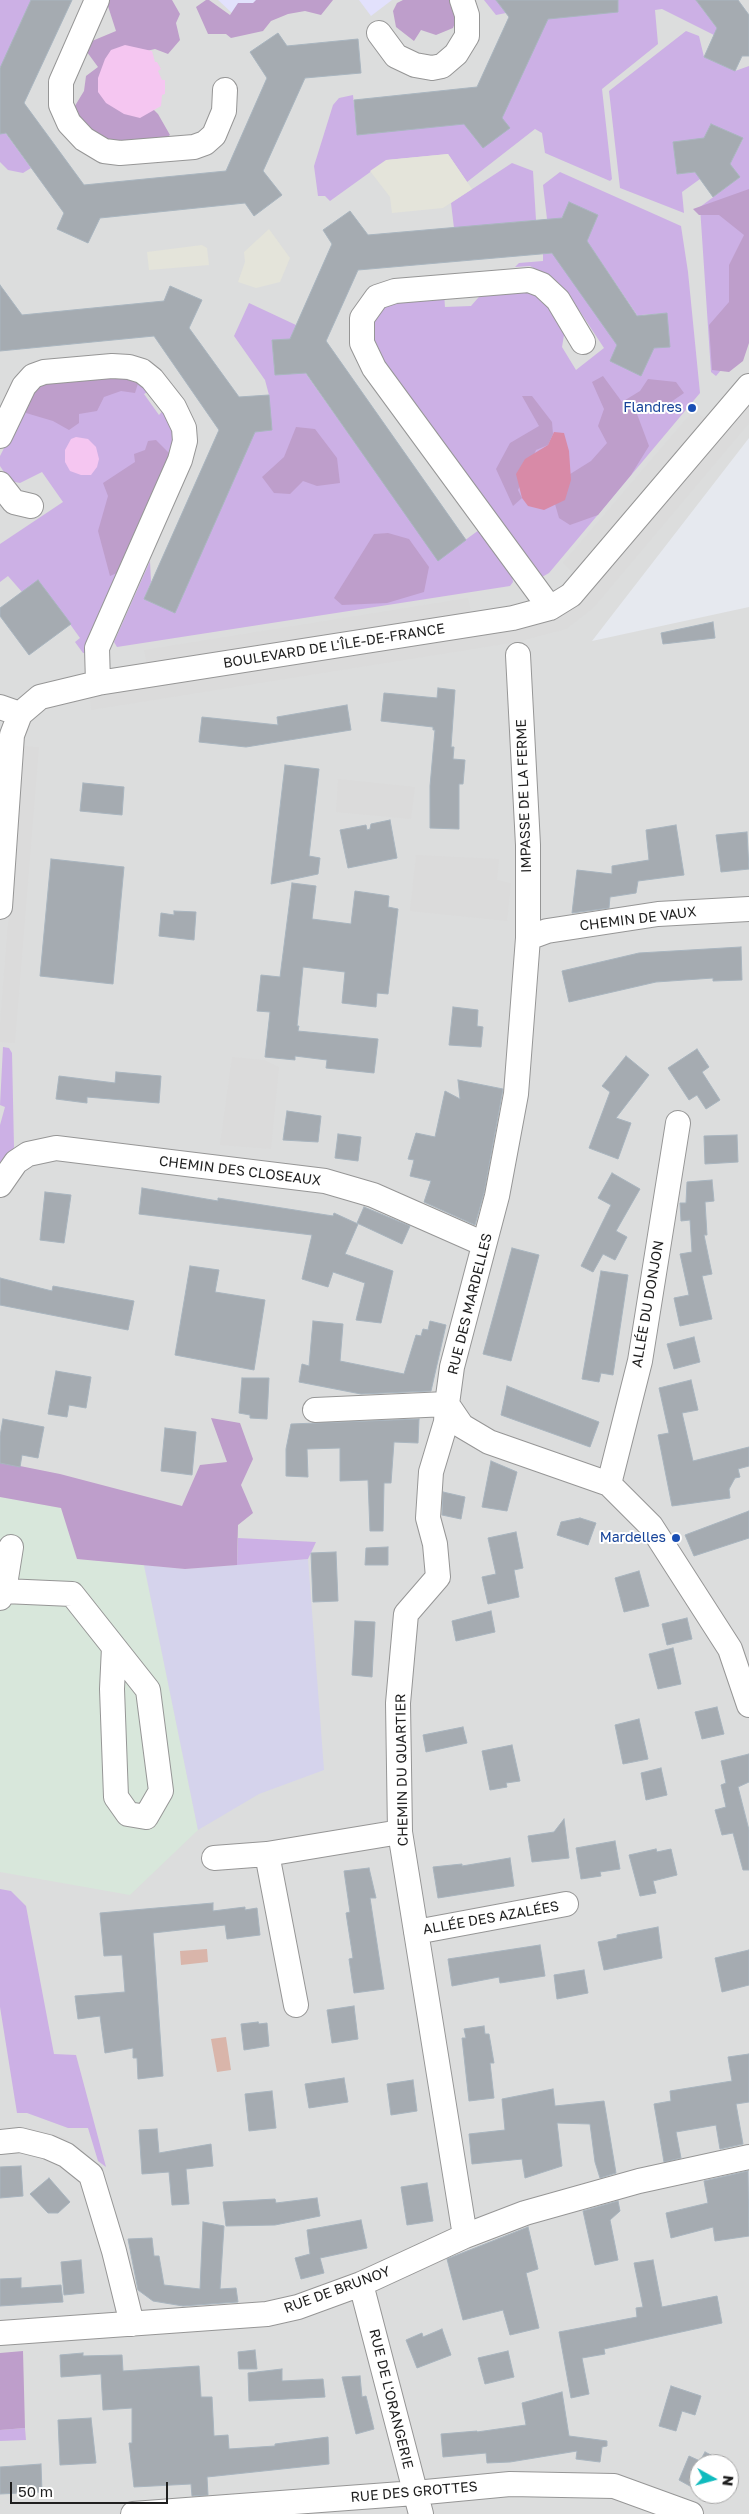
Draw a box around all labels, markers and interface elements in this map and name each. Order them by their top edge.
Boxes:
place label: Flandres [623,400,682,416]
marker: Flandres [686,402,698,414]
street label: BOULEVARD DE L'ÎLE-DE-FRANCE [222,620,446,672]
street label: IMPASSE DE LA FERME [513,719,535,873]
street label: CHEMIN DE VAUX [579,903,697,935]
street label: CHEMIN DES CLOSEAUX [158,1153,322,1189]
street label: RUE DES MARDELLES [444,1232,496,1376]
street label: ALLÉE DU DONJON [629,1239,667,1369]
place label: Mardelles [600,1530,666,1546]
marker: Mardelles [670,1532,682,1544]
street label: CHEMIN DU QUARTIER [392,1693,412,1847]
street label: ALLÉE DES AZALÉES [422,1898,560,1938]
street label: RUE DE BRUNOY [282,2263,392,2317]
street label: RUE DE L'ORANGERIE [365,2327,417,2471]
north arrow [689,2454,739,2504]
scale bar [12,2472,170,2504]
text: N [719,2474,737,2487]
street label: RUE DES GROTTES [350,2478,478,2506]
text: 50 m [18,2482,53,2500]

